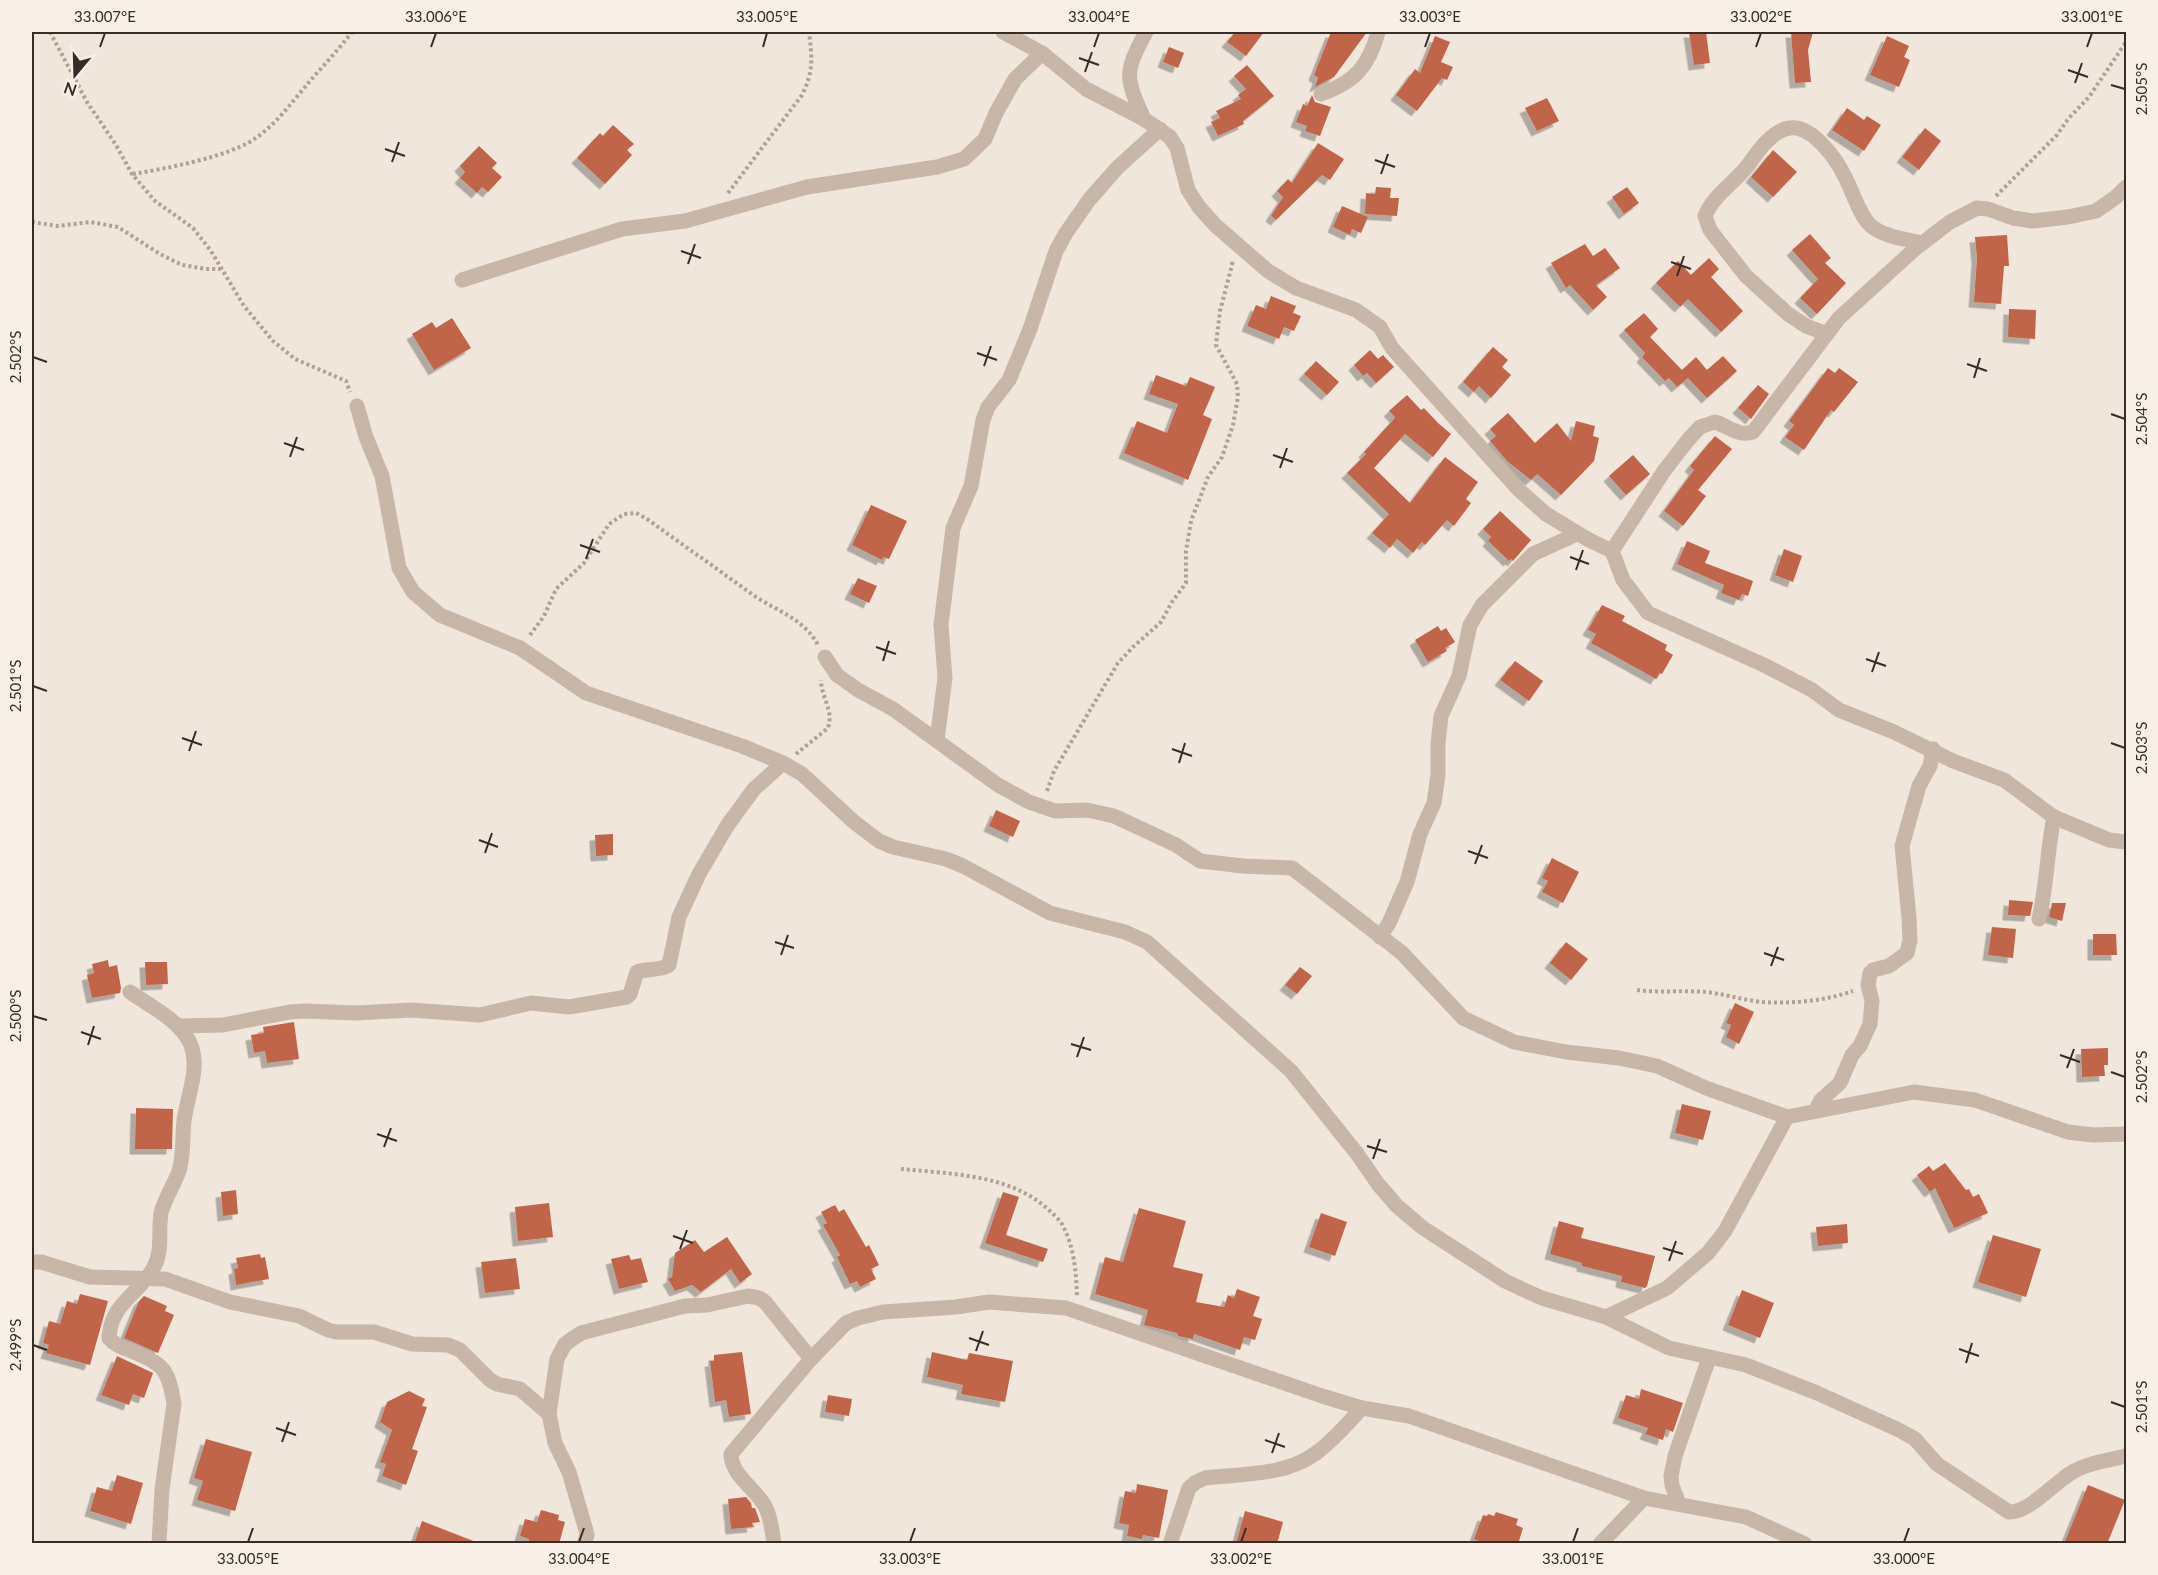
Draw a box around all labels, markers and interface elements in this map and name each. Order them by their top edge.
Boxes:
text: 33.007°E [74,7,136,25]
text: 33.006°E [405,7,467,25]
text: 33.005°E [736,7,798,25]
text: 33.004°E [1068,7,1130,25]
text: 33.003°E [1399,7,1461,25]
text: 33.002°E [1730,7,1792,25]
text: 33.001°E [2061,7,2123,25]
north arrow [45,45,105,105]
text: 2.505°S [2132,63,2150,115]
text: N [61,79,79,101]
text: 2.502°S [6,331,24,383]
text: 2.504°S [2132,393,2150,445]
text: 2.501°S [6,660,24,712]
text: 2.503°S [2132,722,2150,774]
text: 2.500°S [6,990,24,1042]
text: 2.502°S [2132,1051,2150,1103]
text: 2.499°S [6,1319,24,1371]
text: 2.501°S [2132,1381,2150,1433]
text: 33.005°E [217,1549,279,1567]
text: 33.004°E [548,1549,610,1567]
text: 33.003°E [879,1549,941,1567]
text: 33.002°E [1210,1549,1272,1567]
text: 33.001°E [1542,1549,1604,1567]
text: 33.000°E [1873,1549,1935,1567]

